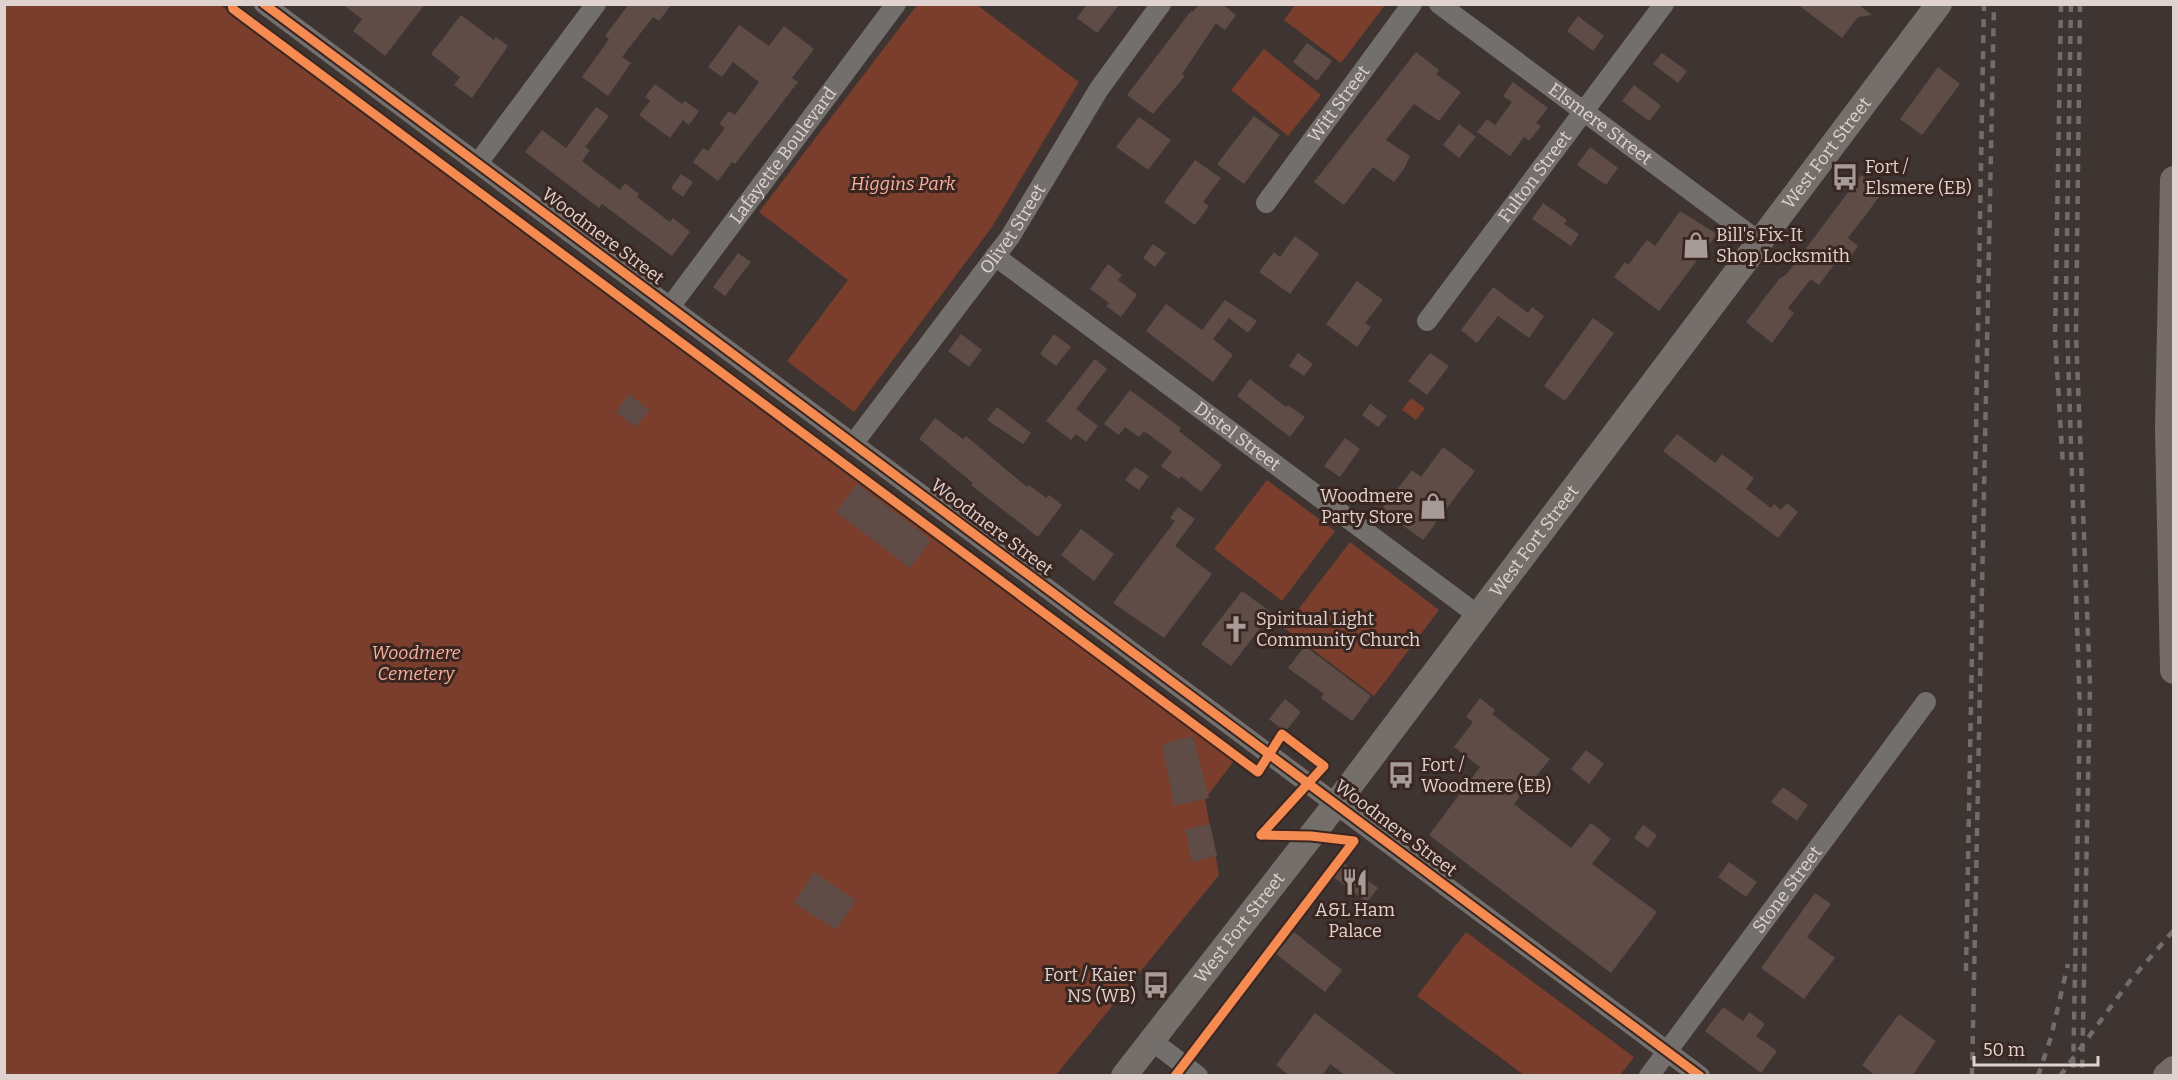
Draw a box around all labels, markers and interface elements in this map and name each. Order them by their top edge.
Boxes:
street label: Witt Street [1303,60,1375,147]
street label: Elsmere Street [1544,78,1657,170]
street label: Lafayette Boulevard [725,82,841,228]
street label: West Fort Street [1777,92,1876,213]
street label: Fulton Street [1493,126,1576,227]
place label: Fort / Elsmere (EB) [1865,156,1972,199]
bus stop icon: Fort / Elsmere (EB) [1830,162,1860,192]
park label: Higgins Park [850,173,956,195]
street label: Olivet Street [975,180,1051,278]
street label: Woodmere Street [538,183,669,289]
place label: Bill's Fix-It Shop Locksmith [1716,224,1850,267]
shop icon: Bill's Fix-It Shop Locksmith [1681,230,1711,260]
street label: Distel Street [1190,397,1285,476]
street label: Woodmere Street [927,474,1058,580]
street label: West Fort Street [1485,481,1584,601]
place label: Woodmere Party Store [1320,485,1413,528]
shop icon: Woodmere Party Store [1418,491,1448,521]
place label: Spiritual Light Community Church [1256,608,1420,651]
church icon: Spiritual Light Community Church [1221,614,1251,644]
park label: Woodmere Cemetery [371,642,461,685]
place label: Fort / Woodmere (EB) [1421,754,1551,797]
bus stop icon: Fort / Woodmere (EB) [1386,760,1416,790]
street label: Woodmere Street [1331,775,1462,881]
street label: Stone Street [1748,841,1827,937]
restaurant icon: A&L Ham Palace [1340,867,1370,897]
street label: West Fort Street [1190,868,1290,987]
place label: A&L Ham Palace [1315,899,1395,942]
place label: Fort / Kaier NS (WB) [1044,964,1136,1007]
bus stop icon: Fort / Kaier NS (WB) [1141,970,1171,1000]
scale bar [1974,1029,2098,1067]
text: 50 m [1983,1039,2025,1061]

